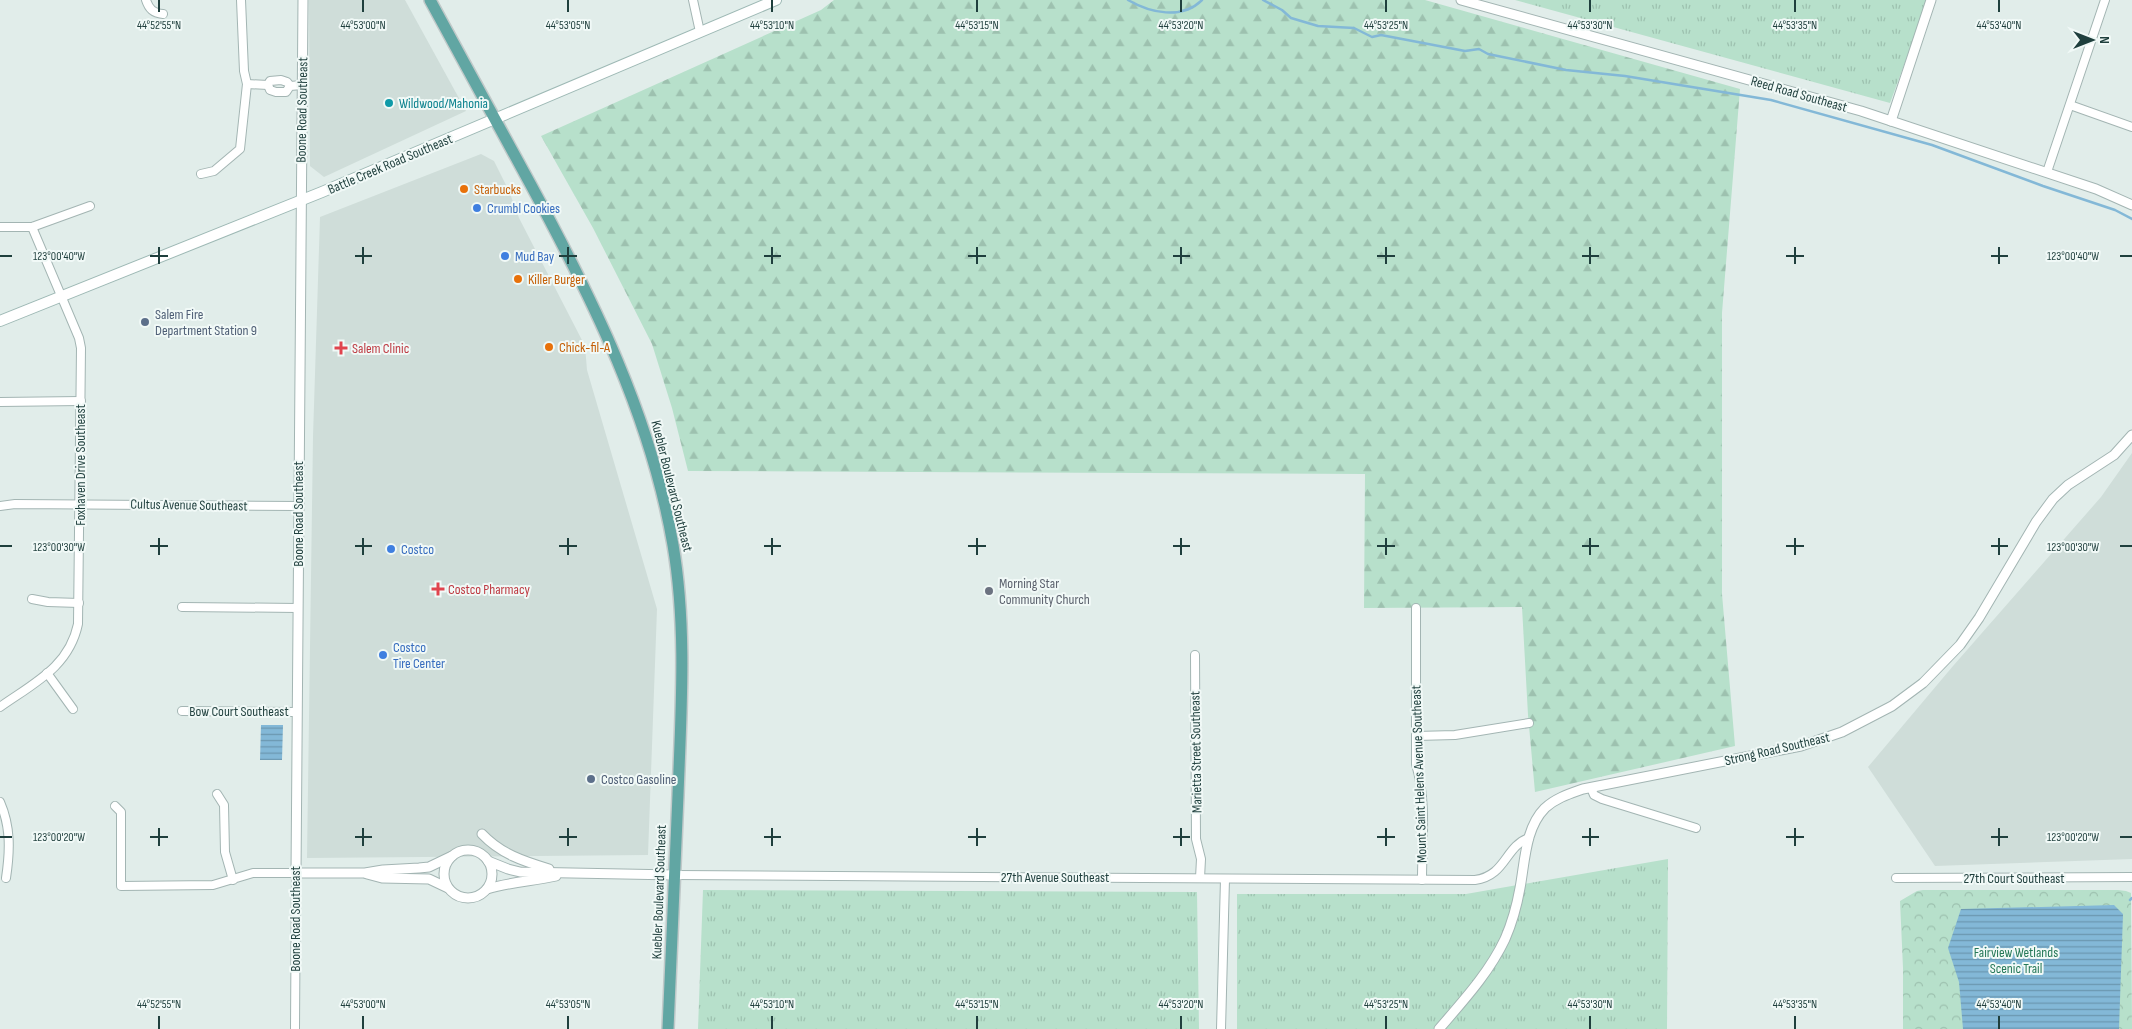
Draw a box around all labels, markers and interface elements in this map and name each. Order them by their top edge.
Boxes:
north arrow [2067,15,2117,65]
text: 44°52'55"N [137,18,181,33]
text: 44°53'00"N [340,18,386,33]
text: 44°53'05"N [546,18,590,33]
text: 44°53'10"N [750,18,794,33]
text: 44°53'15"N [955,18,999,33]
text: 44°53'20"N [1159,18,1203,33]
text: 44°53'25"N [1364,18,1408,33]
text: 44°53'30"N [1568,18,1612,33]
text: 44°53'35"N [1773,18,1817,33]
text: 44°53'40"N [1977,18,2021,33]
text: N [2096,36,2113,44]
street label: Boone Road Southeast [293,57,311,163]
street label: Reed Road Southeast [1749,72,1849,116]
place label: Wildwood/Mahonia [399,95,488,112]
marker: Wildwood/Mahonia [383,97,395,109]
street label: Battle Creek Road Southeast [325,130,455,198]
place label: Starbucks [474,181,521,198]
marker: Starbucks [458,183,470,195]
place label: Crumbl Cookies [487,200,560,217]
marker: Crumbl Cookies [471,202,483,214]
place label: Mud Bay [515,248,555,265]
text: 123°00'40"W [33,249,85,264]
text: 123°00'40"W [2047,249,2099,264]
marker: Mud Bay [499,250,511,262]
place label: Killer Burger [528,271,585,288]
marker: Killer Burger [512,273,524,285]
place label: Salem Fire Department Station 9 [155,306,257,339]
marker: Salem Fire Department Station 9 [139,316,151,328]
place label: Chick-fil-A [559,339,611,356]
place label: Salem Clinic [352,340,409,357]
marker: Salem Clinic [334,341,348,355]
marker: Chick-fil-A [543,341,555,353]
street label: Foxhaven Drive Southeast [72,404,89,526]
street label: Kuebler Boulevard Southeast [647,419,697,553]
street label: Boone Road Southeast [290,461,307,567]
street label: Cultus Avenue Southeast [130,495,248,515]
text: 123°00'30"W [33,540,85,555]
text: 123°00'30"W [2047,540,2099,555]
place label: Costco [401,541,434,558]
marker: Costco [385,543,397,555]
place label: Morning Star Community Church [999,575,1090,608]
place label: Costco Pharmacy [448,581,530,598]
marker: Costco Pharmacy [432,583,444,595]
marker: Morning Star Community Church [983,585,995,597]
place label: Costco Tire Center [393,639,445,672]
marker: Costco Tire Center [377,649,389,661]
street label: Mount Saint Helens Avenue Southeast [1407,685,1431,863]
street label: Marietta Street Southeast [1186,691,1206,813]
street label: Bow Court Southeast [189,703,289,720]
street label: Strong Road Southeast [1723,729,1831,769]
place label: Costco Gasoline [601,771,677,788]
marker: Costco Gasoline [585,773,597,785]
street label: Kuebler Boulevard Southeast [648,824,670,960]
text: 123°00'20"W [33,830,85,845]
text: 123°00'20"W [2047,830,2099,845]
street label: Boone Road Southeast [287,866,304,972]
street label: 27th Avenue Southeast [1001,869,1109,886]
street label: 27th Court Southeast [1963,870,2065,887]
park label: Fairview Wetlands Scenic Trail [1974,944,2058,977]
text: 44°52'55"N [137,997,181,1012]
text: 44°53'00"N [340,997,386,1012]
text: 44°53'05"N [546,997,590,1012]
text: 44°53'10"N [750,997,794,1012]
text: 44°53'15"N [955,997,999,1012]
text: 44°53'20"N [1159,997,1203,1012]
text: 44°53'25"N [1364,997,1408,1012]
text: 44°53'30"N [1568,997,1612,1012]
text: 44°53'35"N [1773,997,1817,1012]
text: 44°53'40"N [1977,997,2021,1012]

